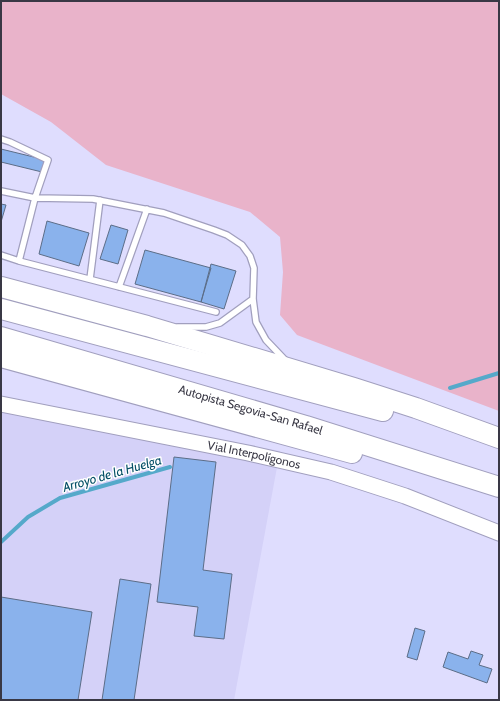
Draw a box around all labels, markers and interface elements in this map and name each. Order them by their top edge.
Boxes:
street label: Autopista Segovia-San Rafael [177,381,325,438]
street label: Vial Interpolígonos [206,437,302,472]
water label: Arroyo de la Huelga [60,451,163,495]

